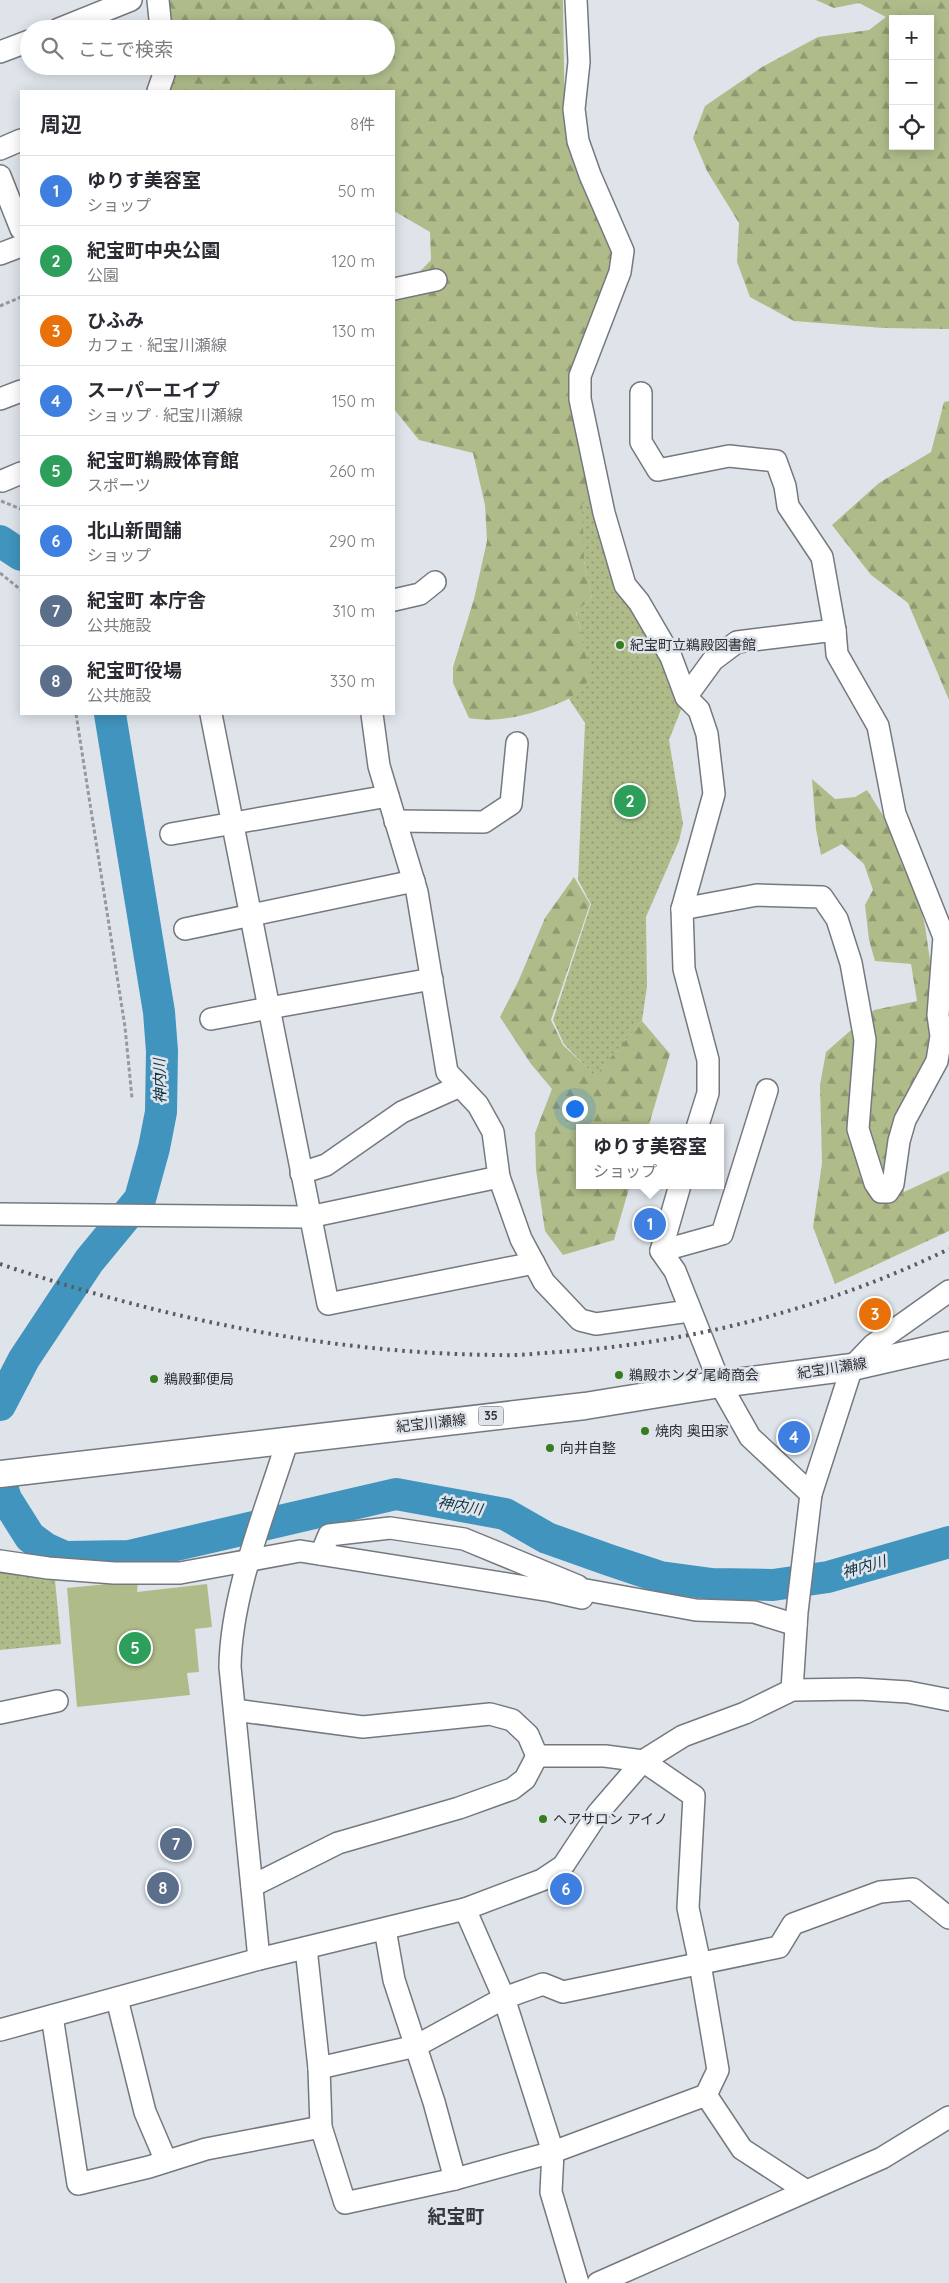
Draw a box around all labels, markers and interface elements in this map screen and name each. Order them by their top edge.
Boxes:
map controls [889,15,934,150]
button: + [889,15,934,60]
search box [20,20,395,75]
icon: search [38,34,66,62]
text: ここで検索 [78,37,173,61]
button: − [889,60,934,105]
button: locate [889,105,934,150]
text: 周辺 [40,111,82,137]
text: 8件 [350,114,375,134]
text: ゆりす美容室 [87,168,201,192]
text: 1 [53,181,59,201]
text: 50 m [338,181,375,201]
text: ショップ [87,195,151,215]
text: 紀宝町中央公園 [87,238,220,262]
text: 2 [51,251,61,271]
text: 120 m [332,251,375,271]
text: 公園 [87,265,119,285]
text: ひふみ [87,308,144,332]
text: 3 [52,321,60,341]
text: 130 m [332,321,375,341]
text: カフェ · 紀宝川瀬線 [87,335,227,355]
text: スーパーエイプ [87,378,220,402]
text: 4 [51,391,61,411]
text: 150 m [332,391,375,411]
text: ショップ · 紀宝川瀬線 [87,405,243,425]
text: 紀宝町鵜殿体育館 [87,448,239,472]
text: 5 [51,461,61,481]
text: 260 m [329,461,375,481]
text: スポーツ [87,475,151,495]
text: 北山新聞舗 [87,518,182,542]
text: 6 [52,531,60,551]
text: 290 m [329,531,375,551]
text: ショップ [87,545,151,565]
text: 紀宝町 本庁舎 [87,588,206,612]
text: 7 [52,601,60,621]
text: 310 m [332,601,375,621]
text: 公共施設 [87,615,151,635]
place label: 紀宝町立鵜殿図書館 [630,636,756,654]
marker: 紀宝町立鵜殿図書館 [614,639,626,651]
text: 紀宝町役場 [87,658,182,682]
text: 8 [52,671,60,691]
text: 330 m [330,671,375,691]
text: 公共施設 [87,685,151,705]
pin: 2 [614,782,646,820]
water label: 神内川 [150,1056,169,1104]
your location [562,1096,588,1122]
popup [576,1124,724,1189]
text: ゆりす美容室 [593,1134,707,1158]
text: ショップ [593,1161,657,1181]
pin: 1 [634,1205,666,1243]
pin: 3 [859,1295,891,1333]
street label: 紀宝川瀬線 [796,1354,868,1382]
place label: 鵜殿ホンダ 尾崎商会 [629,1366,759,1384]
marker: 鵜殿ホンダ 尾崎商会 [613,1369,625,1381]
place label: 鵜殿郵便局 [164,1370,234,1388]
marker: 鵜殿郵便局 [148,1373,160,1385]
road number: 35 [478,1406,504,1425]
street label: 紀宝川瀬線 [395,1410,467,1436]
pin: 4 [778,1418,810,1456]
place label: 焼肉 奥田家 [655,1422,729,1440]
marker: 焼肉 奥田家 [639,1425,651,1437]
place label: 向井自整 [560,1439,616,1457]
marker: 向井自整 [544,1442,556,1454]
water label: 神内川 [436,1492,486,1519]
water label: 神内川 [840,1551,890,1582]
pin: 5 [119,1629,151,1667]
place label: ヘアサロン アイノ [553,1810,668,1828]
marker: ヘアサロン アイノ [537,1813,549,1825]
pin: 7 [160,1825,192,1863]
pin: 8 [147,1869,179,1907]
pin: 6 [550,1870,582,1908]
district label: 紀宝町 [427,2204,485,2228]

